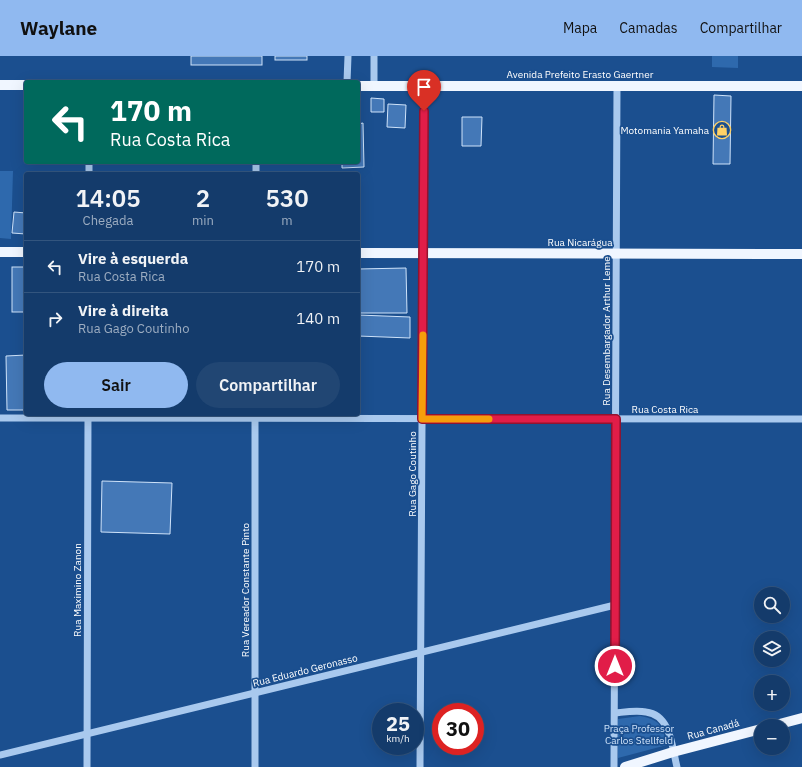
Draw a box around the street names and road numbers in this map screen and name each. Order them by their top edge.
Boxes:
street label: Avenida Prefeito Erasto Gaertner [507,68,654,81]
street label: Rua Nicarágua [548,236,613,249]
street label: Rua Desembargador Arthur Leme [600,256,613,406]
street label: Rua Costa Rica [632,403,699,416]
street label: Rua Gago Coutinho [406,431,419,517]
street label: Rua Vereador Constante Pinto [239,522,252,657]
street label: Rua Maximino Zanon [71,543,84,637]
street label: Rua Eduardo Geronasso [251,651,359,690]
street label: Rua Canadá [686,716,741,743]

